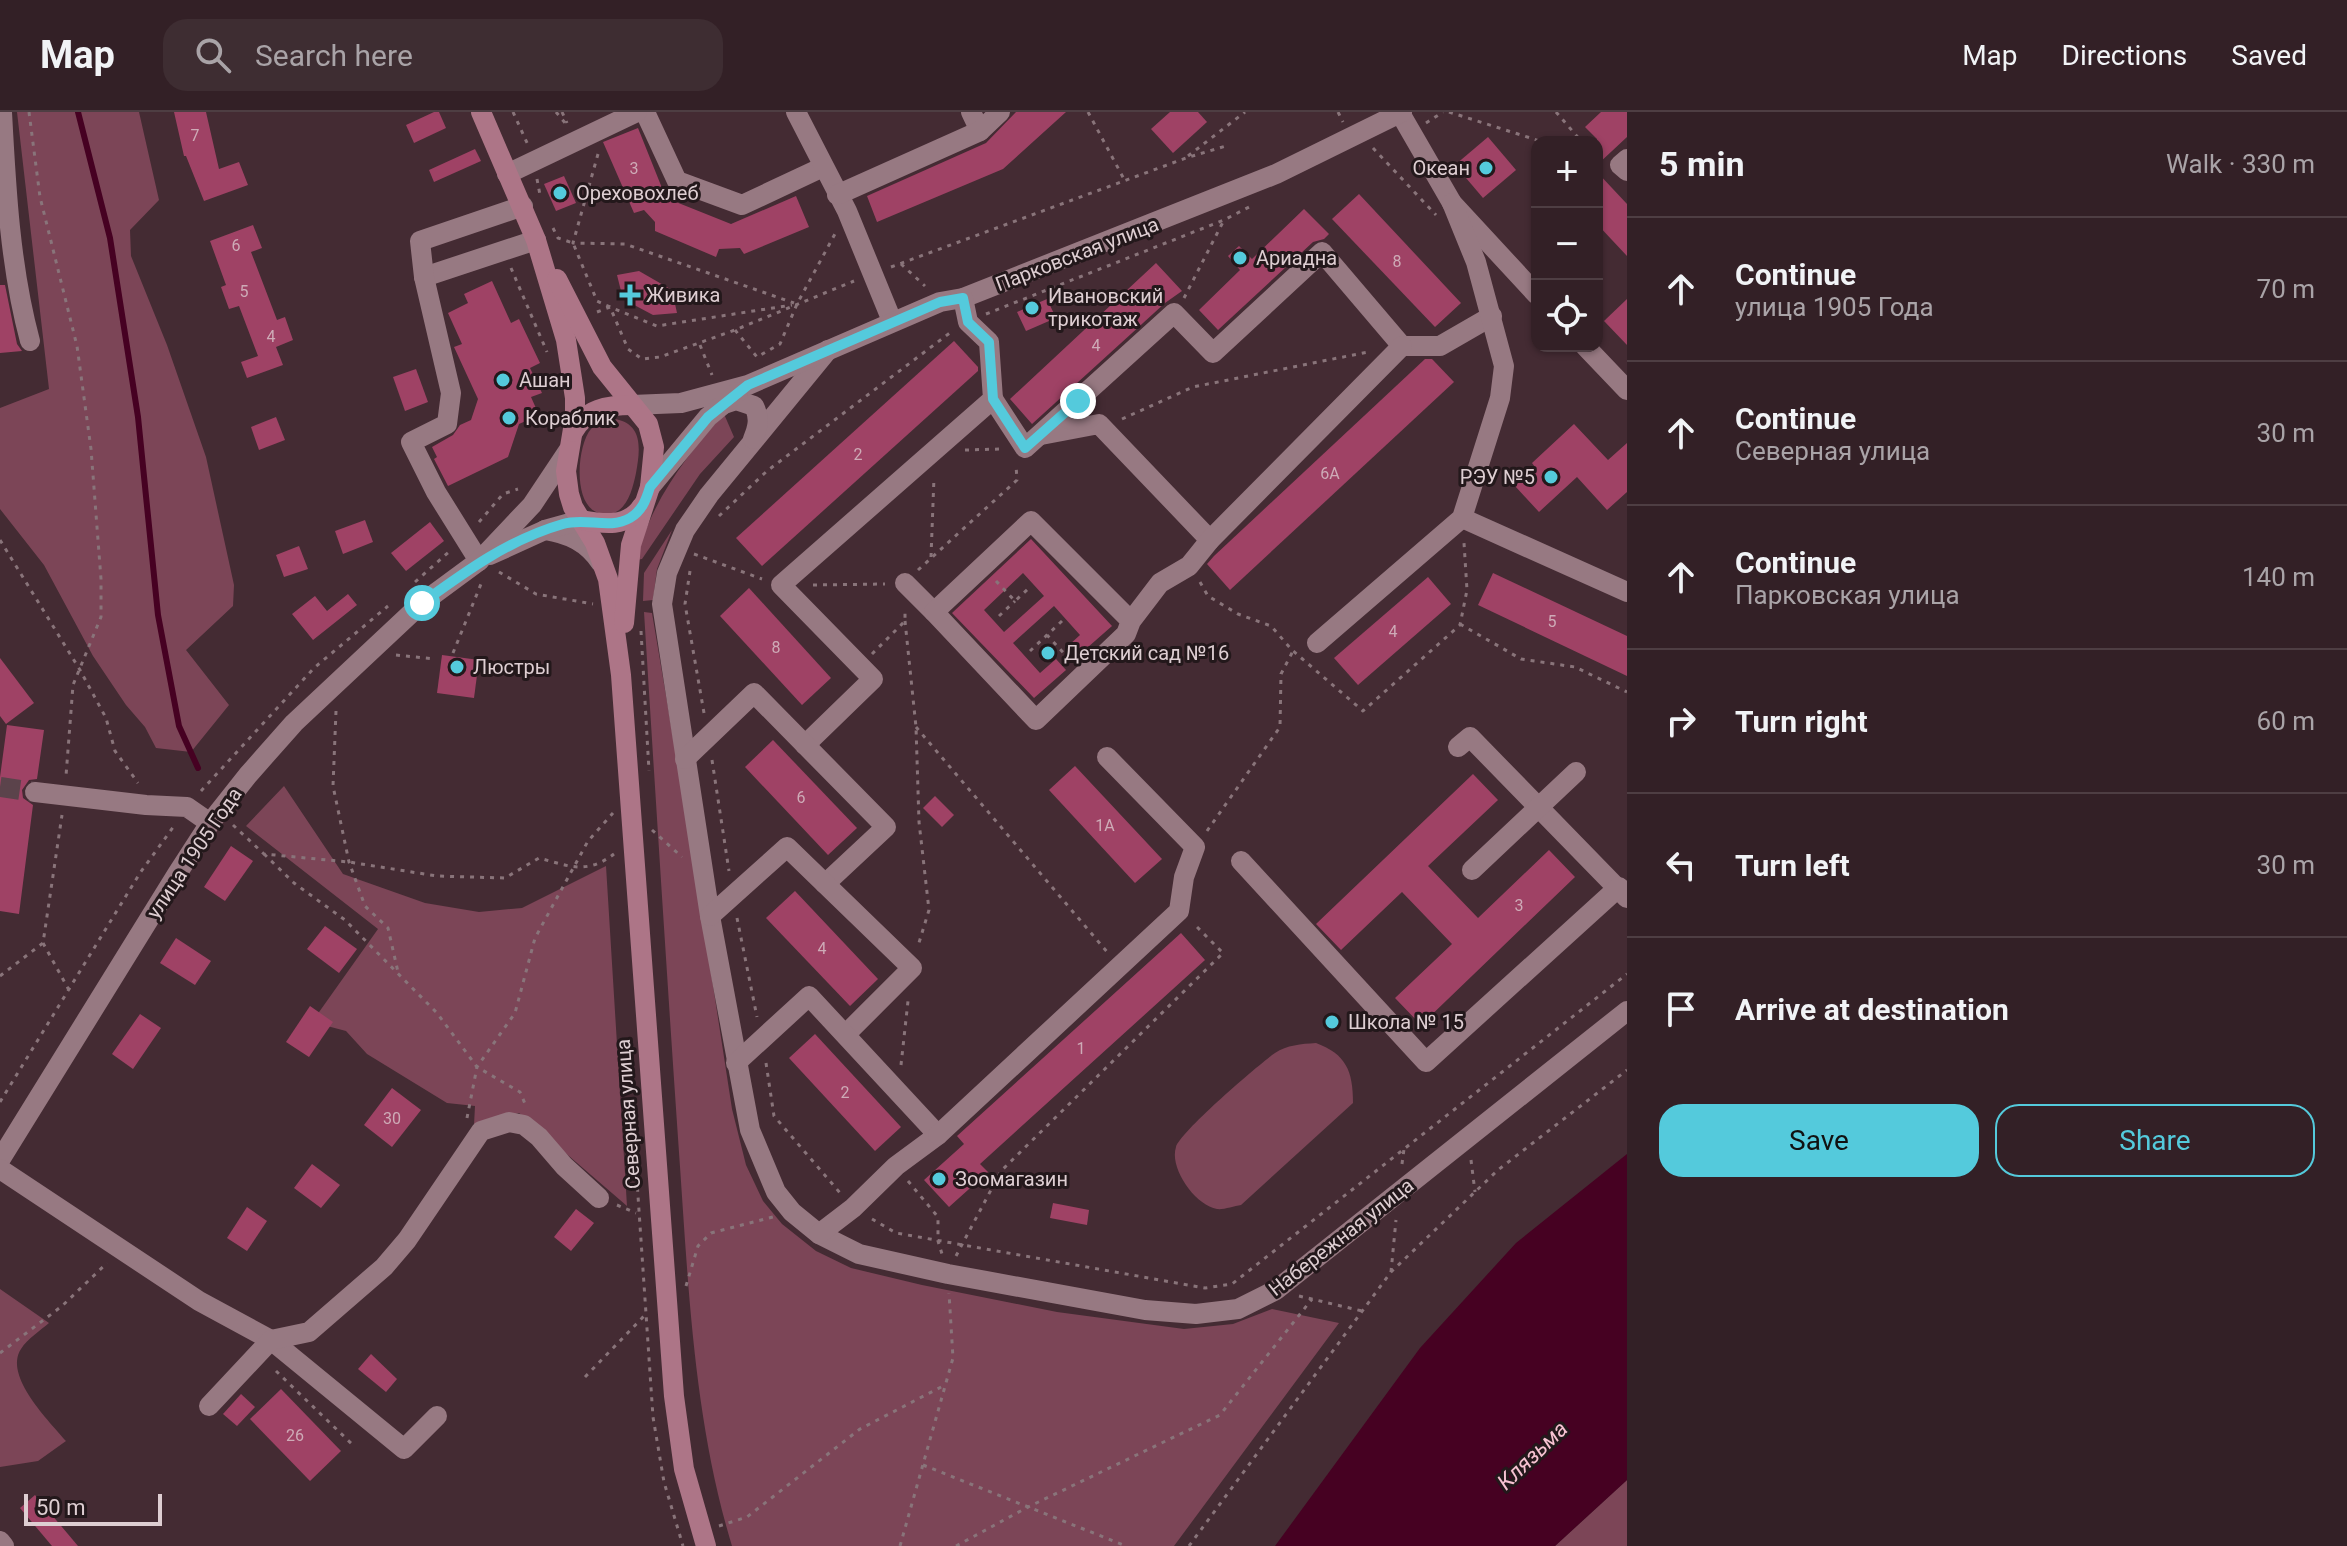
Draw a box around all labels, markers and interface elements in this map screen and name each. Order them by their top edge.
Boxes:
search box [163,19,723,91]
text: Map [40,33,115,77]
icon: search [191,33,235,77]
text: Search here [255,38,413,73]
text: Map [1962,39,2018,72]
text: Directions [2062,39,2187,72]
text: Saved [2231,39,2307,72]
house number: 7 [191,126,200,145]
map controls [1531,136,1603,352]
button: + [1531,136,1603,208]
text: 5 min [1659,144,1744,184]
text: Walk · 330 m [2166,149,2315,179]
place label: Океан [1413,156,1470,180]
house number: 3 [630,159,639,178]
marker: Океан [1477,159,1495,177]
place label: Ореховохлеб [576,181,699,205]
marker: Ореховохлеб [551,184,569,202]
button: − [1531,208,1603,280]
street label: Парковская улица [992,212,1162,296]
house number: 6 [232,236,241,255]
place label: Ариадна [1256,246,1337,270]
marker: Ариадна [1231,249,1249,267]
house number: 8 [1393,252,1402,271]
text: Continue [1735,257,1856,292]
icon: ahead [1659,267,1703,311]
text: 70 m [2257,274,2315,304]
button: locate [1531,280,1603,352]
house number: 5 [240,282,249,301]
place label: Живика [646,283,720,307]
place label: Ивановский трикотаж [1048,284,1163,331]
marker: Живика [621,286,639,304]
text: улица 1905 Года [1735,292,1934,322]
marker: Ивановский трикотаж [1023,299,1041,317]
house number: 4 [267,327,276,346]
house number: 4 [1092,336,1101,355]
place label: Ашан [519,368,571,392]
marker: Ашан [494,371,512,389]
route end [1060,383,1096,419]
text: Continue [1735,401,1856,436]
place label: Кораблик [525,406,616,430]
marker: Кораблик [500,409,518,427]
icon: ahead [1659,411,1703,455]
text: 30 m [2257,418,2315,448]
text: Северная улица [1735,436,1930,466]
house number: 2 [854,445,863,464]
house number: 6А [1320,464,1340,483]
place label: РЭУ №5 [1460,465,1535,489]
marker: РЭУ №5 [1542,468,1560,486]
text: Continue [1735,545,1856,580]
icon: ahead [1659,555,1703,599]
text: 140 m [2242,562,2315,592]
text: Парковская улица [1735,580,1960,610]
route start [404,585,440,621]
house number: 5 [1548,612,1557,631]
house number: 4 [1389,622,1398,641]
house number: 8 [772,638,781,657]
place label: Детский сад №16 [1064,641,1229,665]
marker: Детский сад №16 [1039,644,1057,662]
place label: Люстры [473,655,550,679]
marker: Люстры [448,658,466,676]
icon: right [1659,699,1703,743]
text: Turn right [1735,704,1868,739]
text: 60 m [2257,706,2315,736]
street label: улица 1905 Года [141,783,247,923]
house number: 6 [797,788,806,807]
house number: 1А [1095,816,1115,835]
icon: left [1659,843,1703,887]
text: Turn left [1735,848,1850,883]
text: 30 m [2257,850,2315,880]
house number: 3 [1515,896,1524,915]
house number: 4 [818,939,827,958]
icon: arrive [1659,987,1703,1031]
text: Arrive at destination [1735,992,2009,1027]
place label: Школа № 15 [1348,1010,1464,1034]
marker: Школа № 15 [1323,1013,1341,1031]
street label: Северная улица [611,1038,645,1190]
house number: 1 [1077,1039,1086,1058]
house number: 2 [841,1083,850,1102]
button: Save [1659,1104,1979,1177]
button: Share [1995,1104,2315,1177]
house number: 30 [383,1109,401,1128]
place label: Зоомагазин [955,1167,1068,1191]
marker: Зоомагазин [930,1170,948,1188]
street label: Набережная улица [1264,1173,1418,1301]
water label: Клязьма [1492,1416,1573,1495]
house number: 26 [286,1426,304,1445]
scale bar [24,1490,162,1526]
text: 50 m [36,1495,85,1520]

